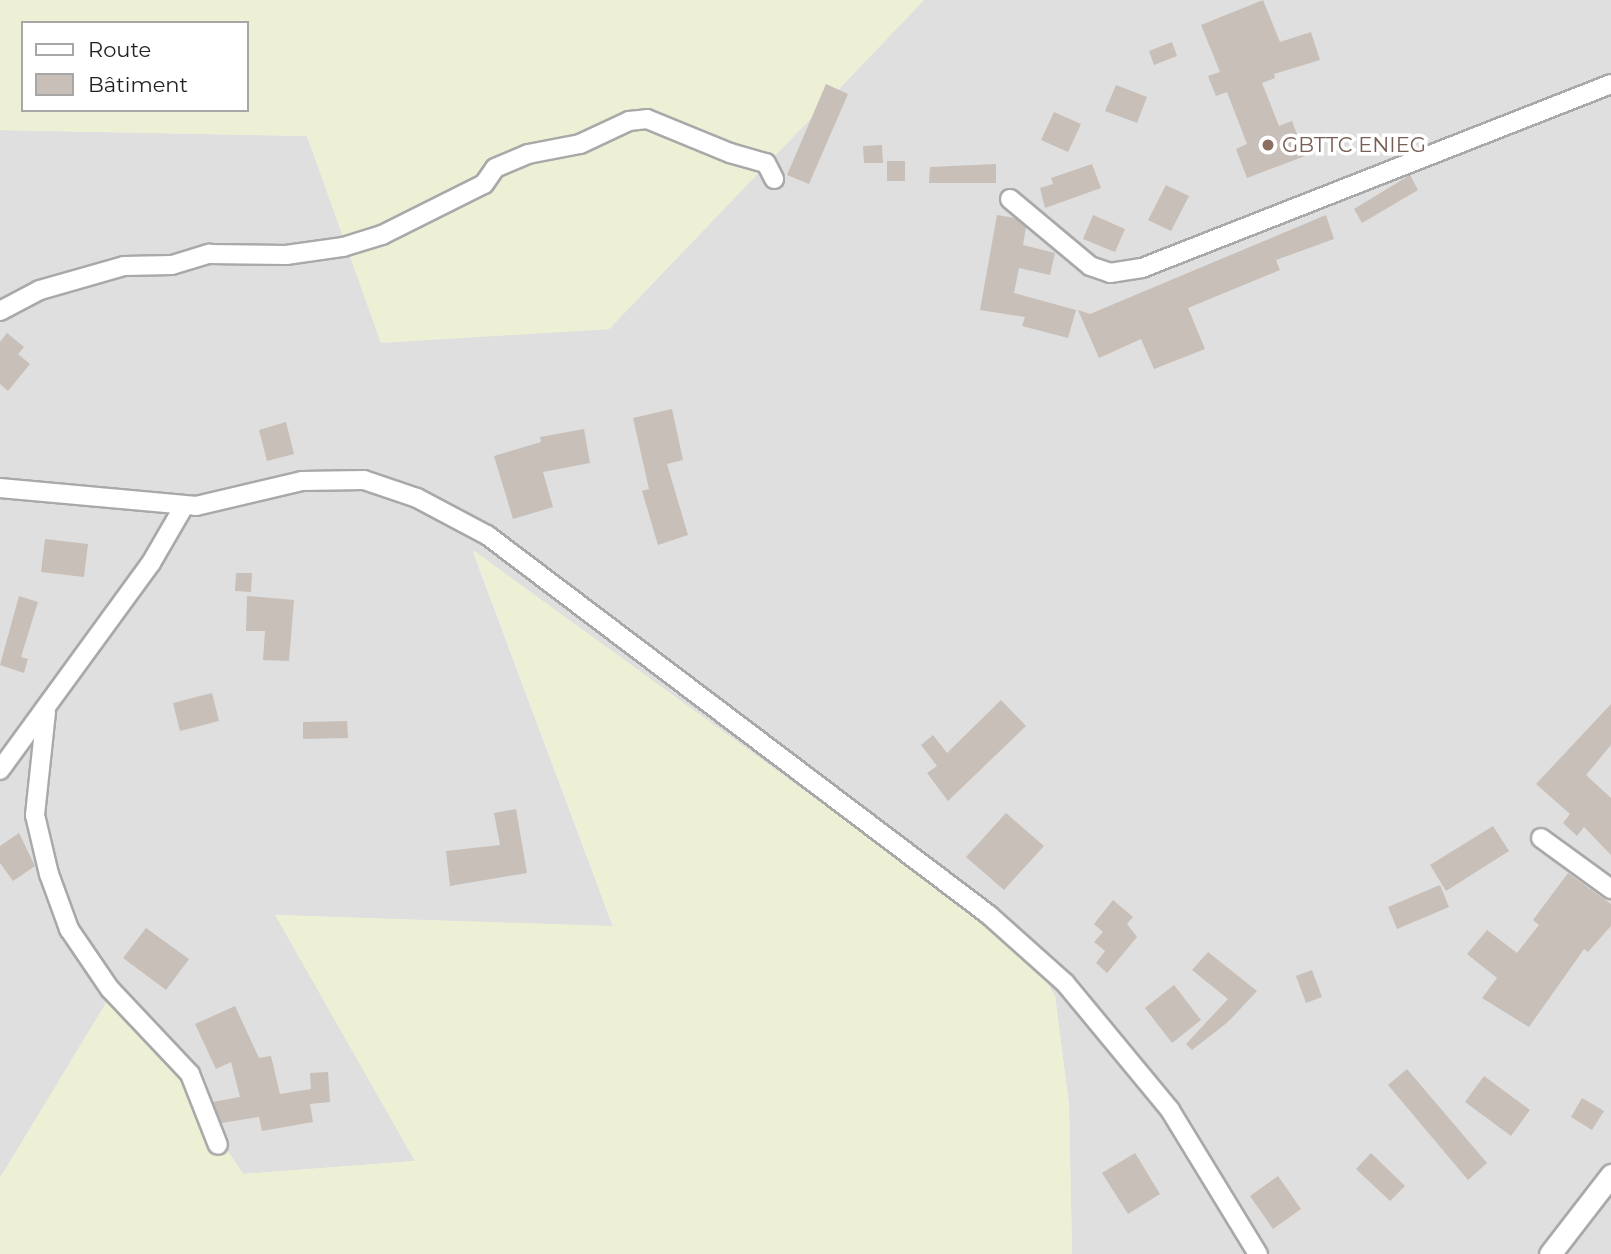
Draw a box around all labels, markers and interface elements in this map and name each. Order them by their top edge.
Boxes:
legend [21,21,248,112]
text: Route [88,37,151,62]
text: Bâtiment [88,72,188,97]
place label: GBTTC ENIEG [1282,132,1426,158]
marker: GBTTC ENIEG [1260,137,1276,153]

